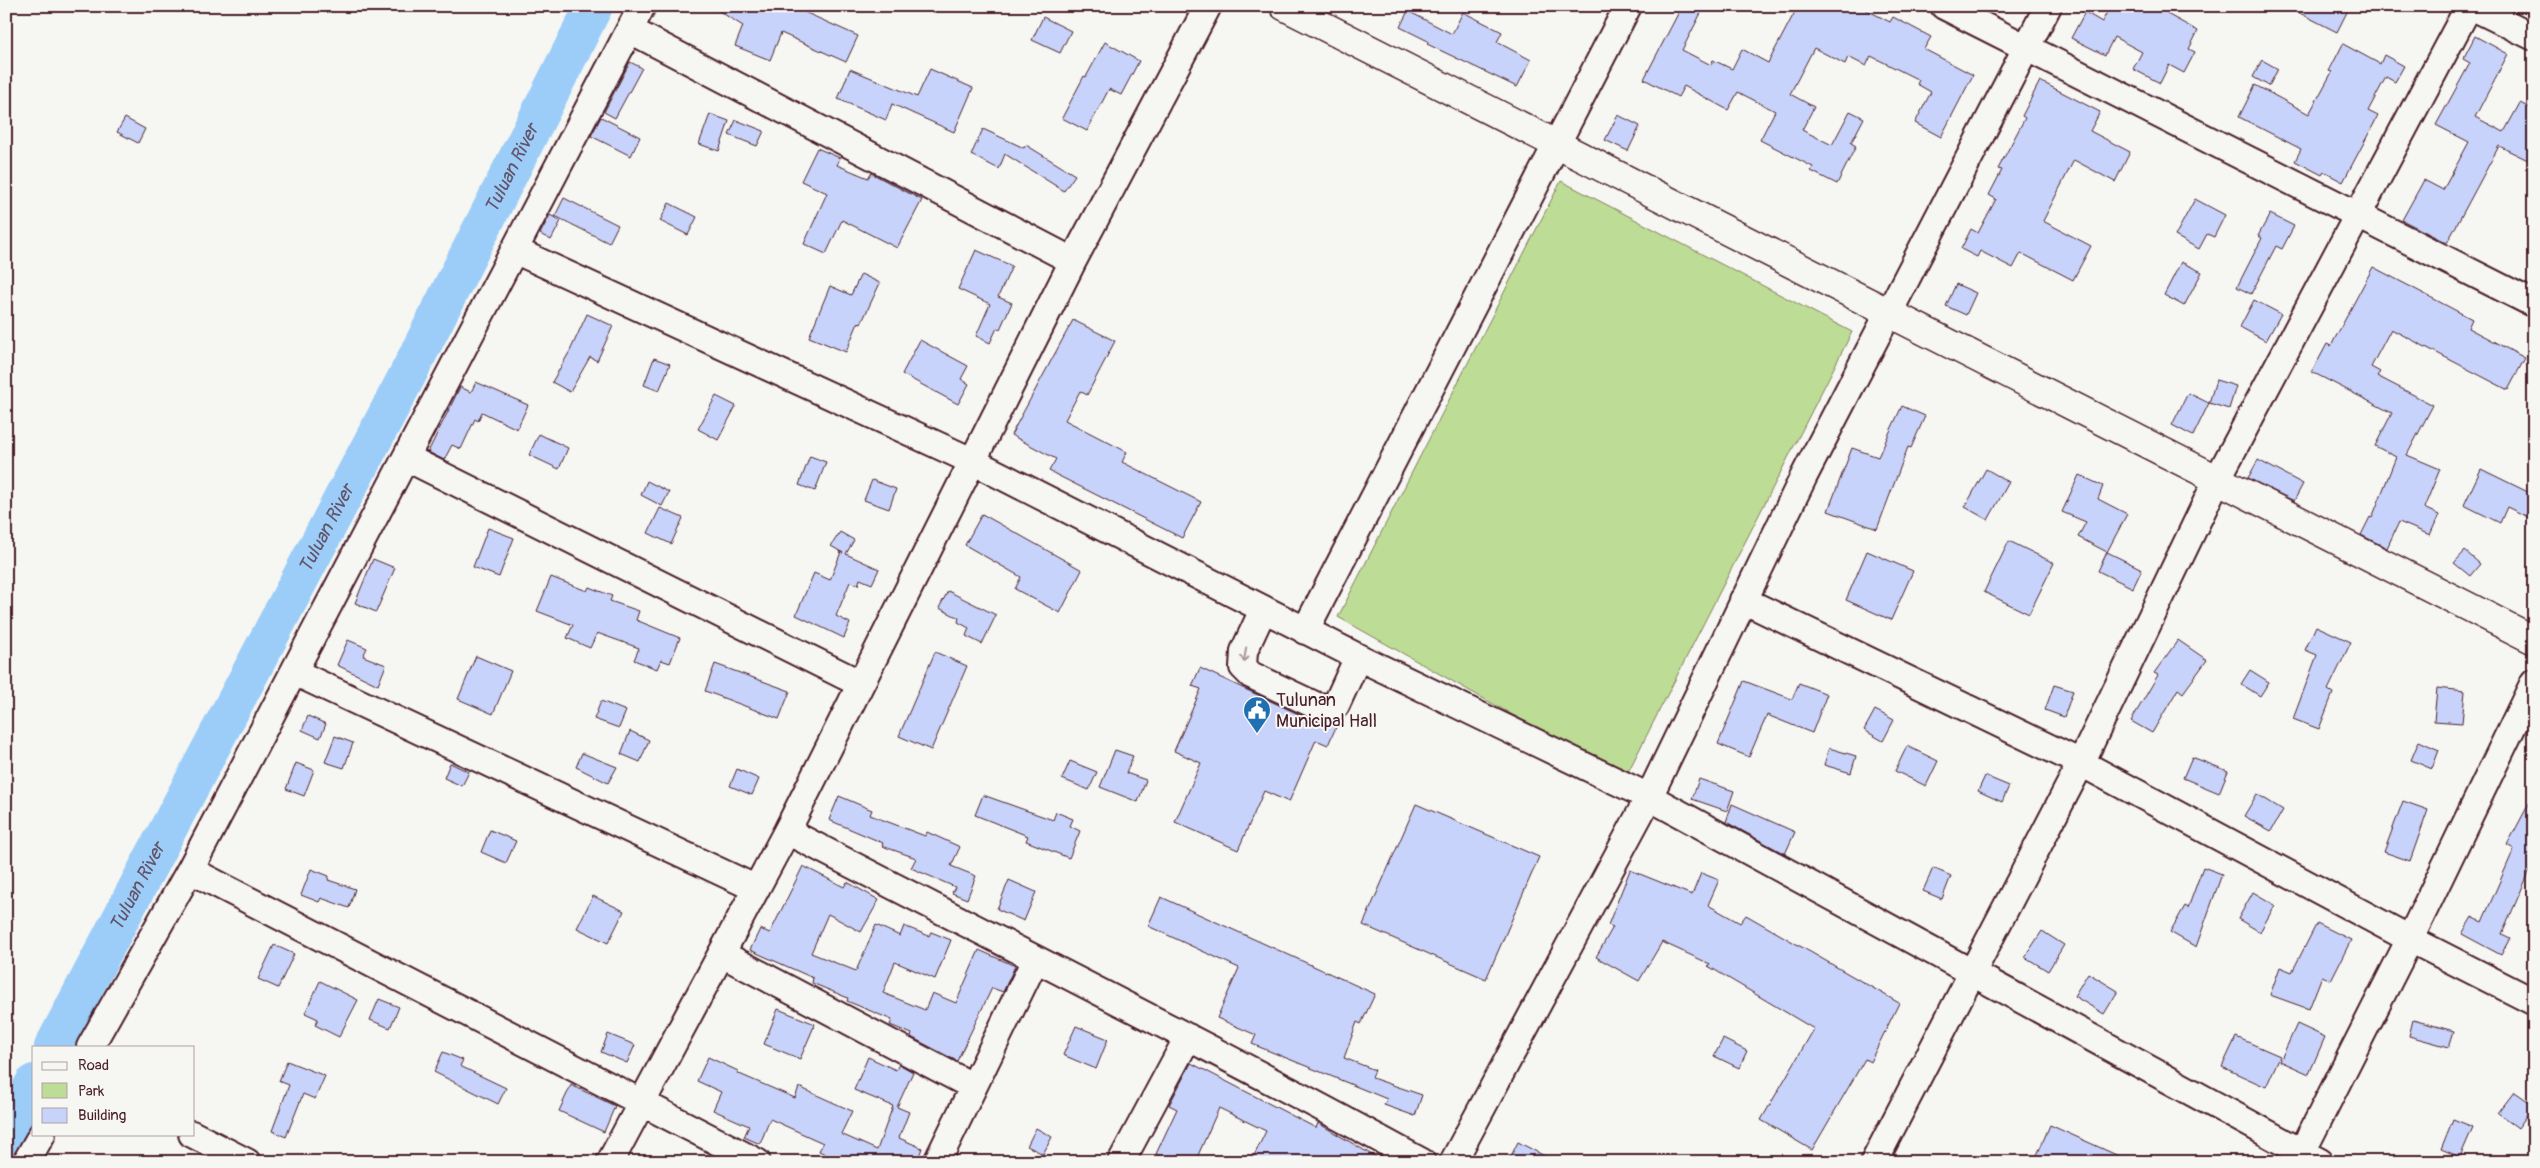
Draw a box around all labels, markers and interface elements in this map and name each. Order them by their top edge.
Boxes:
water label: Tuluan River [479,118,545,217]
water label: Tuluan River [293,479,361,577]
one-way arrow [1239,646,1249,662]
place label: Tulunan Municipal Hall [1276,689,1377,733]
public building icon: Tulunan Municipal Hall [1242,695,1272,734]
water label: Tuluan River [104,837,172,935]
legend [32,1046,195,1136]
text: Road [78,1056,109,1075]
text: Park [78,1082,105,1101]
text: Building [78,1106,126,1125]

